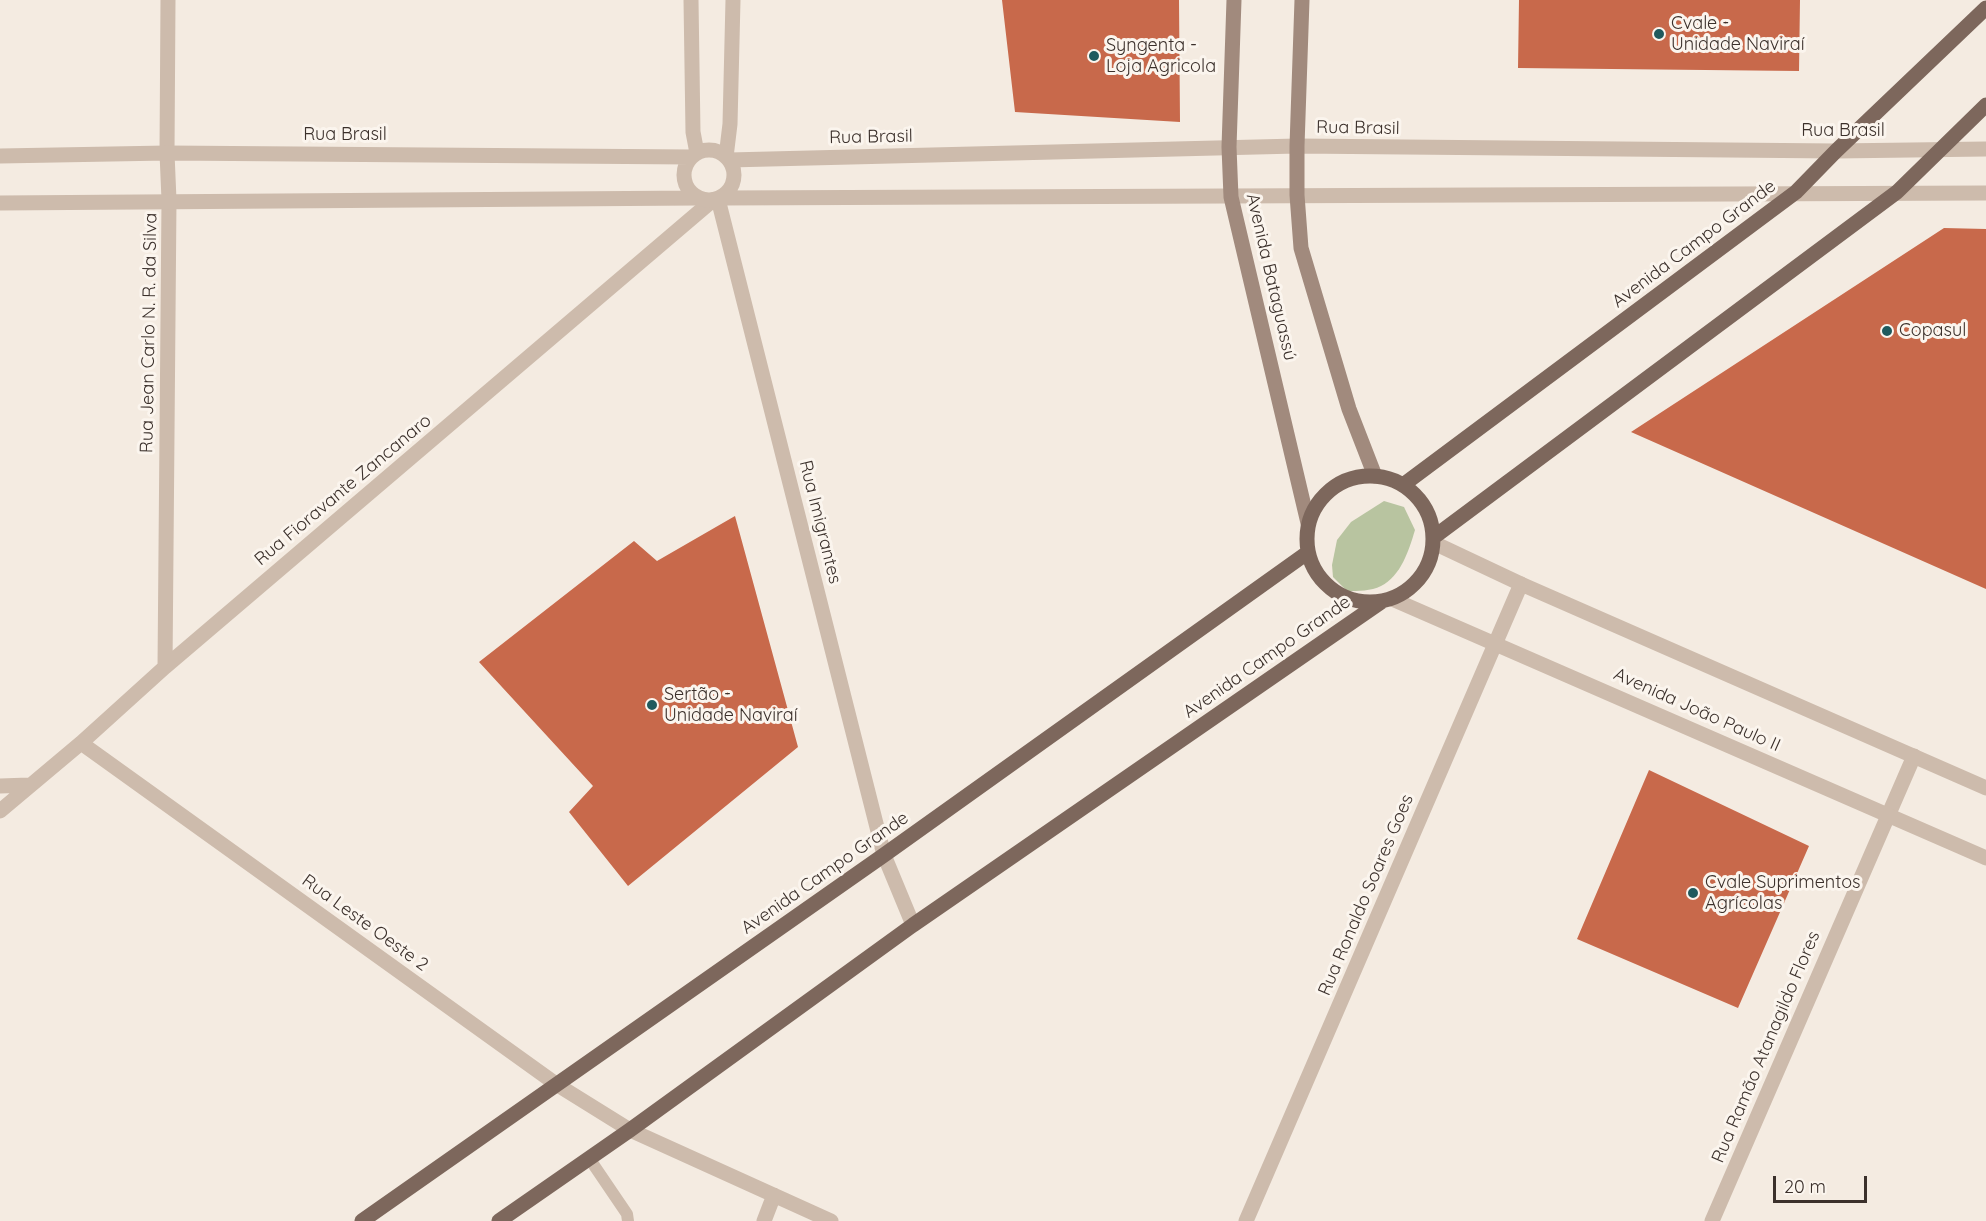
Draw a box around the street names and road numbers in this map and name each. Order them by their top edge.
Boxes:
street label: Rua Brasil [1316,116,1400,140]
street label: Rua Brasil [1801,120,1885,142]
street label: Rua Brasil [303,124,387,146]
street label: Rua Brasil [829,125,913,149]
street label: Avenida Campo Grande [1608,175,1780,313]
street label: Avenida Bataguassú [1241,191,1301,363]
street label: Rua Jean Carlo N. R. da Silva [136,213,162,453]
street label: Rua Fioravante Zancanaro [250,410,436,570]
street label: Rua Imigrantes [794,458,846,586]
street label: Avenida Campo Grande [1179,591,1355,723]
street label: Avenida João Paulo II [1610,664,1784,756]
street label: Rua Ronaldo Soares Goes [1314,791,1418,999]
street label: Avenida Campo Grande [737,807,913,939]
street label: Rua Leste Oeste 2 [298,870,432,976]
street label: Rua Ramão Atanagildo Flores [1707,928,1825,1166]

